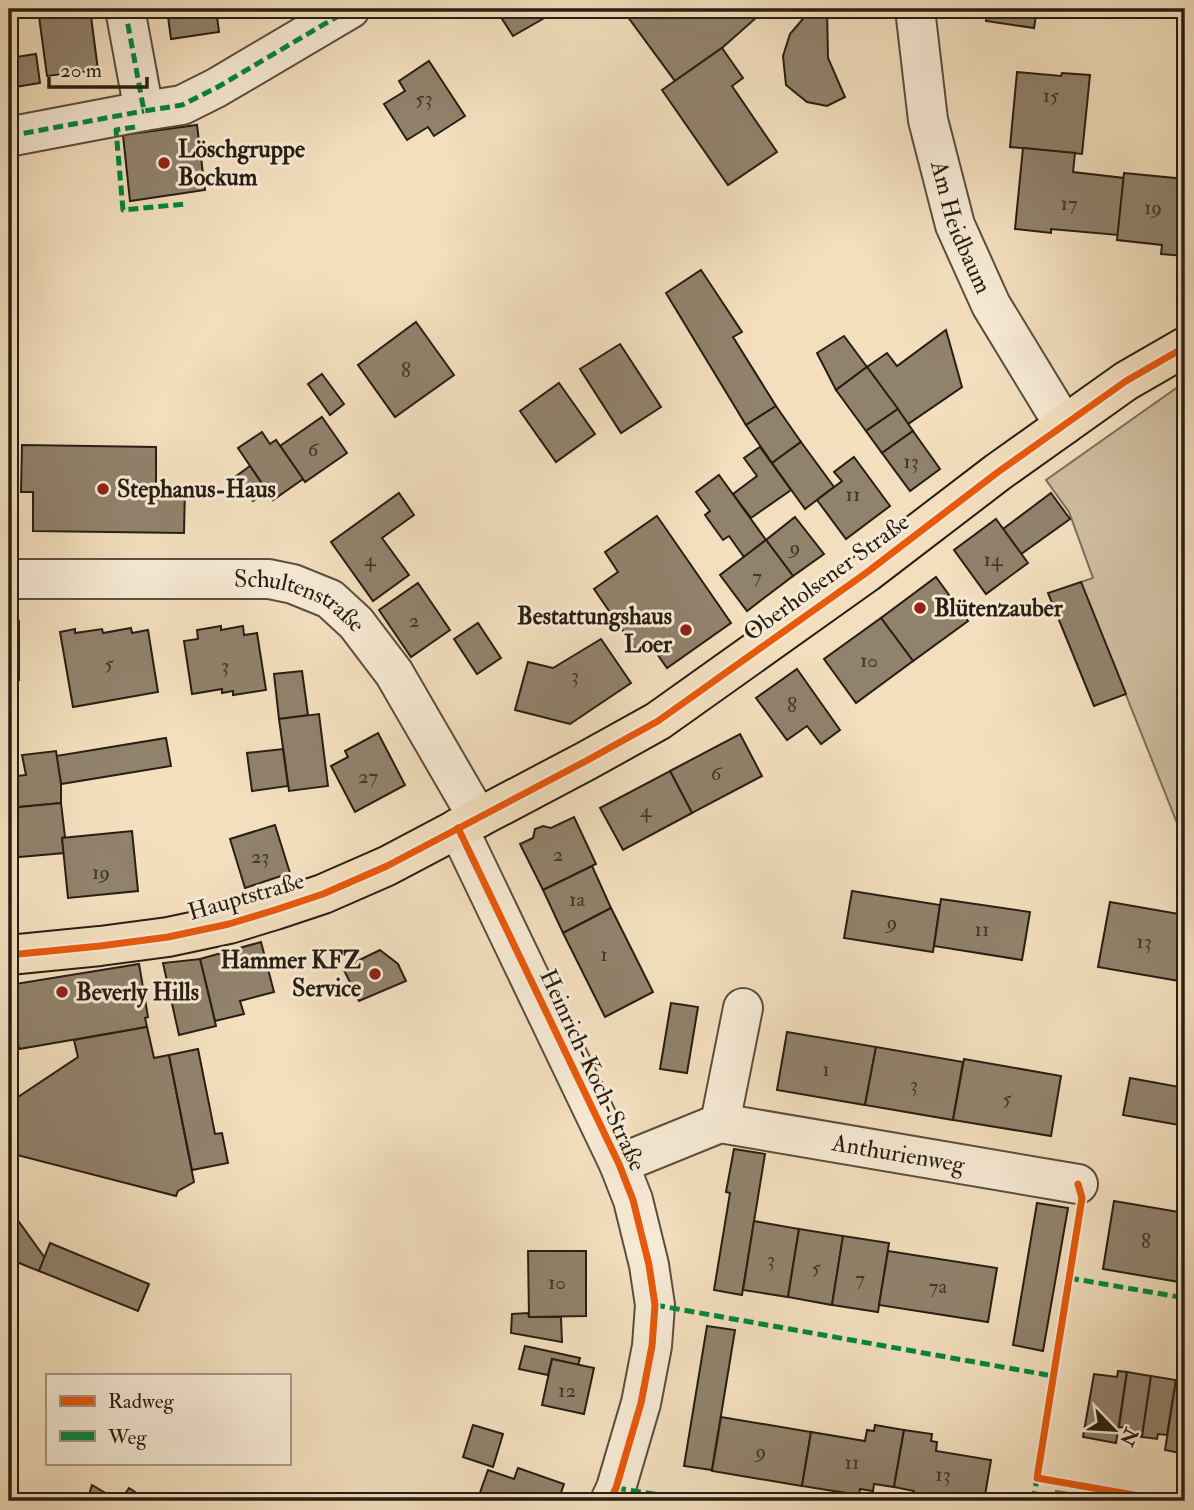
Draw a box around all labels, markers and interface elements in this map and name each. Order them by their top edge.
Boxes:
scale bar [49,46,147,90]
text: 20 m [60,57,102,84]
house number: 15 [1043,82,1060,109]
house number: 53 [415,85,433,112]
place label: Löschgruppe Bockum [178,134,305,193]
marker: Löschgruppe Bockum [156,155,172,171]
street label: Am Heidbaum [923,157,999,299]
house number: 17 [1060,190,1078,217]
house number: 19 [1144,194,1162,221]
house number: 8 [401,357,411,384]
house number: 6 [308,436,320,463]
house number: 13 [903,448,919,475]
place label: Stephanus-Haus [117,474,276,505]
marker: Stephanus-Haus [95,481,111,497]
house number: 11 [846,481,861,508]
street label: Oberholsener Straße [737,507,915,648]
house number: 9 [788,534,800,561]
house number: 4 [364,546,377,573]
house number: 14 [984,546,1004,573]
house number: 7 [752,563,762,590]
street label: Schultenstraße [234,564,372,638]
place label: Blütenzauber [934,593,1064,624]
marker: Blütenzauber [912,600,928,616]
place label: Bestattungshaus Loer [517,601,673,660]
house number: 2 [409,607,419,634]
marker: Bestattungshaus Loer [678,622,694,638]
house number: 10 [860,647,878,674]
house number: 5 [104,650,114,677]
house number: 3 [221,652,229,679]
house number: 3 [571,662,579,689]
house number: 8 [787,692,797,719]
house number: 6 [711,760,723,787]
house number: 27 [358,763,378,790]
house number: 4 [640,797,653,824]
house number: 2 [553,841,563,868]
house number: 23 [251,843,269,870]
house number: 19 [92,859,110,886]
street label: Hauptstraße [184,865,308,928]
house number: 1a [569,886,585,913]
house number: 9 [885,909,897,936]
house number: 11 [975,916,990,943]
house number: 13 [1136,928,1152,955]
house number: 1 [600,941,608,968]
place label: Hammer KFZ Service [220,945,361,1004]
street label: Heinrich-Koch-Straße [532,964,653,1176]
marker: Hammer KFZ Service [367,966,383,982]
place label: Beverly Hills [76,977,199,1008]
marker: Beverly Hills [54,984,70,1000]
house number: 1 [822,1056,830,1083]
house number: 3 [910,1071,918,1098]
house number: 5 [1002,1085,1012,1112]
street label: Anthurienweg [829,1127,968,1181]
house number: 8 [1141,1228,1151,1255]
house number: 3 [767,1246,775,1273]
house number: 5 [811,1254,821,1281]
house number: 7 [855,1265,865,1292]
house number: 10 [548,1269,566,1296]
house number: 7a [929,1273,947,1300]
legend [46,1374,290,1464]
house number: 12 [558,1377,576,1404]
text: Radweg [108,1388,174,1415]
north arrow [1078,1394,1148,1464]
text: N [1114,1423,1143,1450]
text: Weg [107,1424,147,1451]
house number: 9 [754,1438,766,1465]
house number: 11 [845,1449,860,1476]
house number: 13 [935,1461,951,1488]

